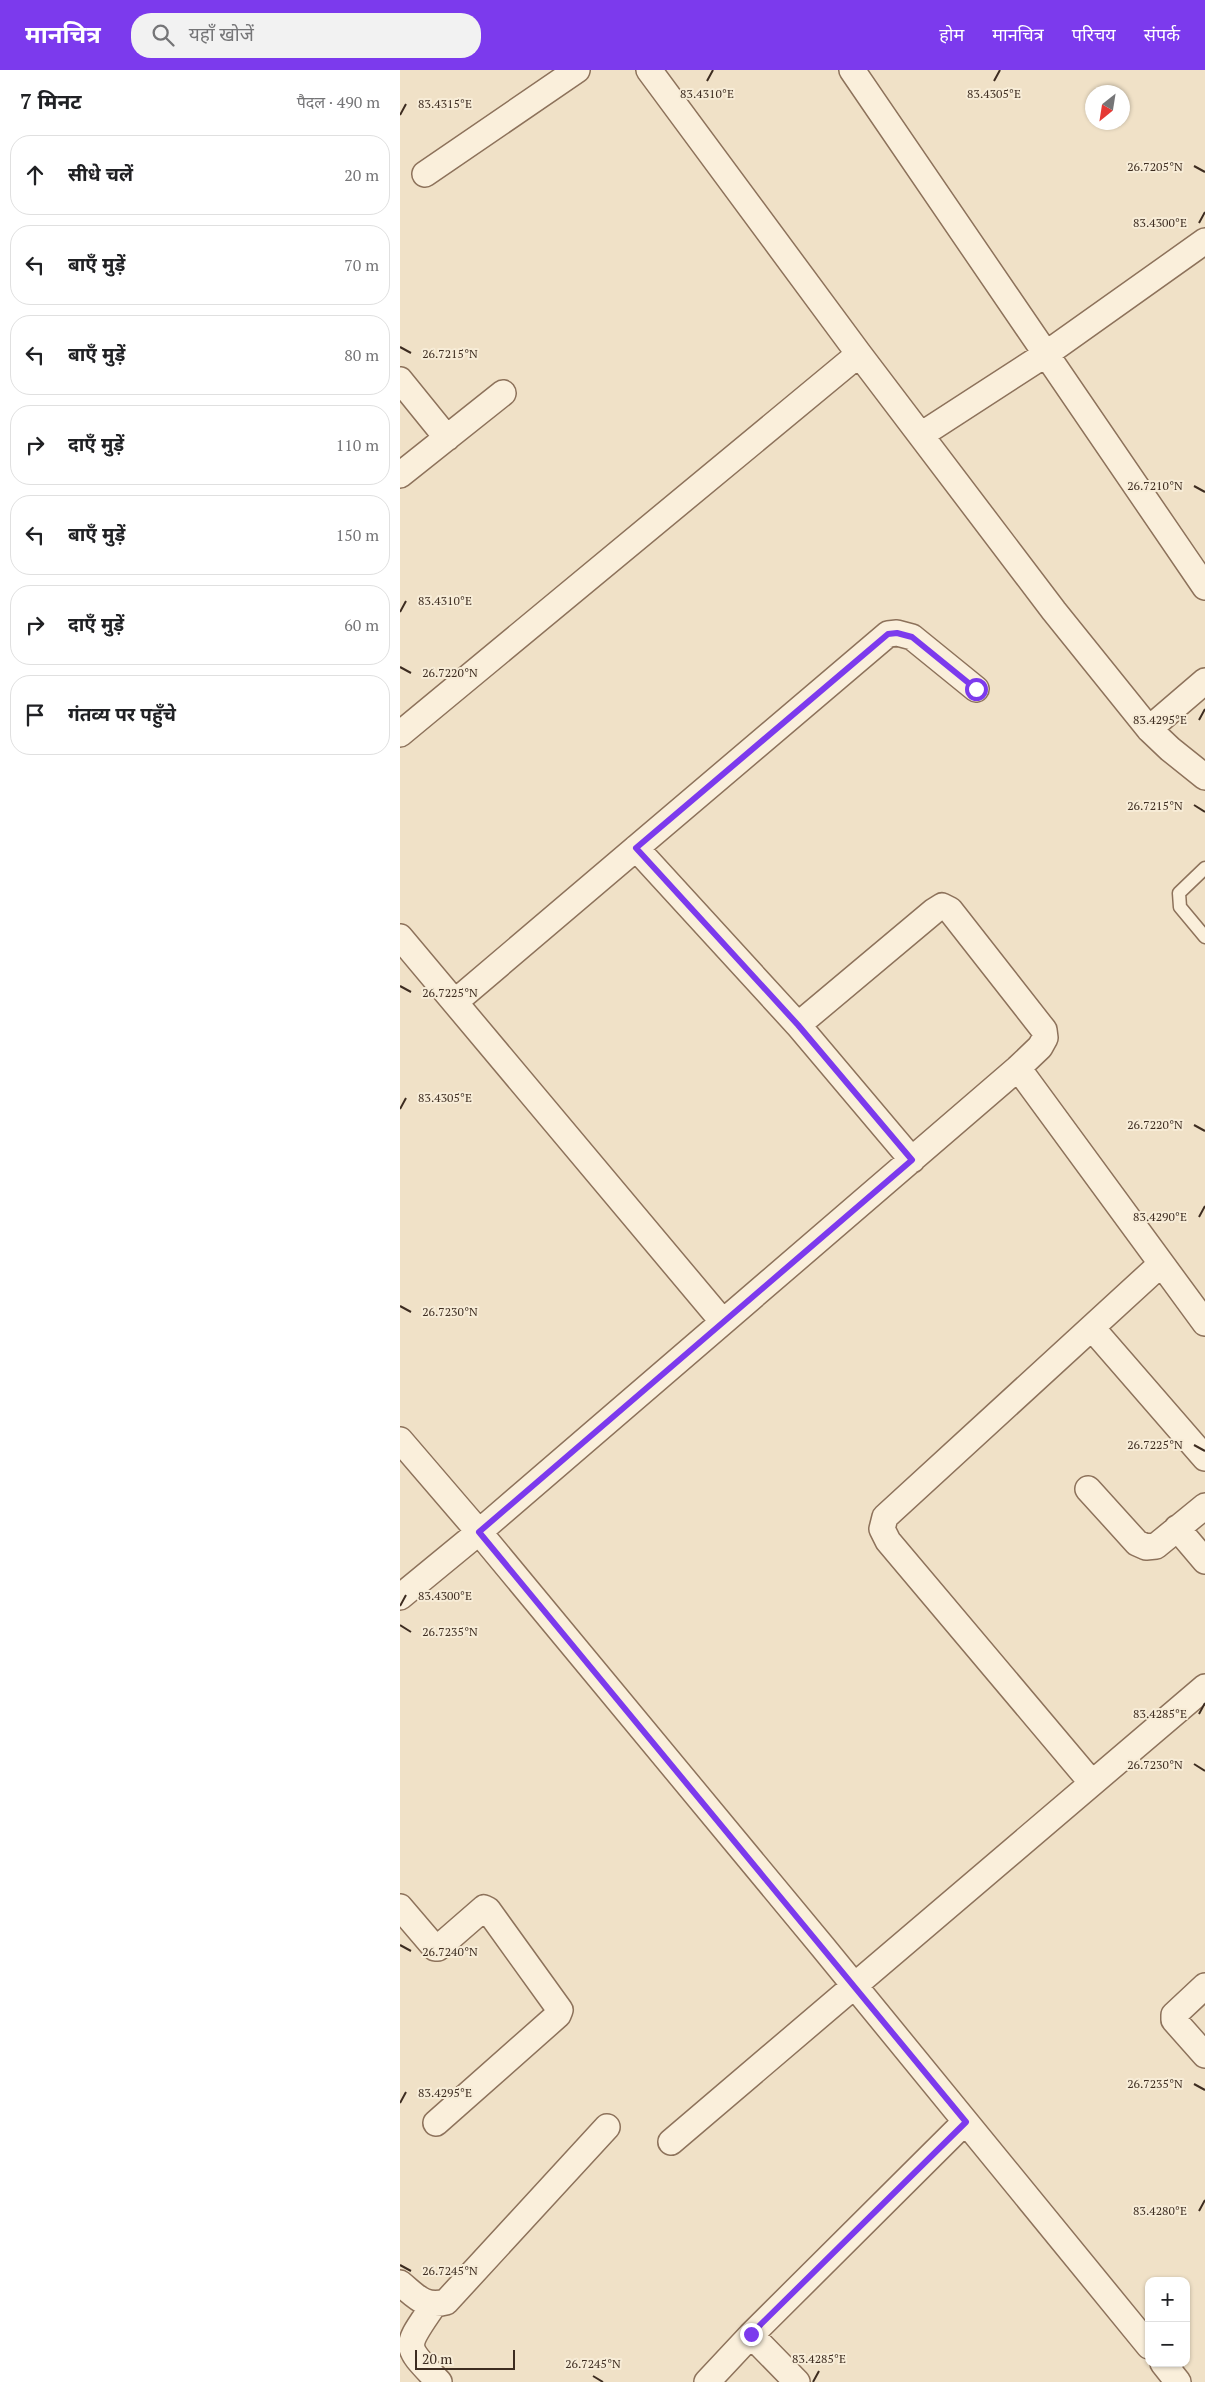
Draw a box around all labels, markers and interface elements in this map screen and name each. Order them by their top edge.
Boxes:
search box [131,13,481,58]
text: मानचित्र [25,18,101,50]
icon: search [149,21,177,49]
text: यहाँ खोजें [189,21,254,46]
text: होम [939,22,964,46]
text: मानचित्र [992,22,1044,46]
text: परिचय [1072,22,1116,46]
text: संपर्क [1144,22,1180,46]
north arrow [1085,85,1130,130]
text: 83.4310°E [680,86,734,101]
text: 83.4305°E [967,86,1021,101]
text: 7 मिनट [20,87,82,115]
text: पैदल · 490 m [297,91,380,113]
text: 83.4315°E [418,96,472,111]
text: 26.7205°N [1127,159,1183,174]
icon: ahead [21,161,49,189]
text: सीधे चलें [68,161,133,186]
text: 20 m [344,164,379,186]
text: 83.4300°E [1133,215,1187,230]
icon: left [21,251,49,279]
text: बाएँ मुड़ें [68,251,125,276]
text: 70 m [344,254,379,276]
icon: left [21,341,49,369]
text: बाएँ मुड़ें [68,341,125,366]
text: 80 m [344,344,379,366]
text: 26.7215°N [422,346,478,361]
icon: right [21,431,49,459]
text: दाएँ मुड़ें [68,431,124,456]
text: 110 m [336,434,379,456]
text: 26.7210°N [1127,478,1183,493]
icon: left [21,521,49,549]
text: बाएँ मुड़ें [68,521,125,546]
text: 150 m [336,524,379,546]
text: 83.4310°E [418,593,472,608]
icon: right [21,611,49,639]
text: दाएँ मुड़ें [68,611,124,636]
text: 60 m [344,614,379,636]
text: 26.7220°N [422,665,478,680]
route start [965,678,988,701]
icon: arrive [21,701,49,729]
text: गंतव्य पर पहुँचे [68,701,176,726]
text: 83.4295°E [1133,712,1187,727]
text: 26.7215°N [1127,798,1183,813]
text: 26.7225°N [422,985,478,1000]
text: 83.4305°E [418,1090,472,1105]
text: 26.7220°N [1127,1117,1183,1132]
text: 83.4290°E [1133,1209,1187,1224]
text: 26.7230°N [422,1304,478,1319]
text: 26.7225°N [1127,1437,1183,1452]
text: 83.4300°E [418,1588,472,1603]
text: 26.7235°N [422,1624,478,1639]
text: 83.4285°E [1133,1706,1187,1721]
text: 26.7230°N [1127,1757,1183,1772]
text: 26.7240°N [422,1944,478,1959]
text: 26.7235°N [1127,2076,1183,2091]
text: 83.4295°E [418,2085,472,2100]
text: 83.4280°E [1133,2203,1187,2218]
text: 26.7245°N [422,2263,478,2278]
map controls [1145,2277,1190,2367]
button: + [1145,2277,1190,2322]
button: − [1145,2322,1190,2367]
route end [740,2323,763,2346]
scale bar [415,2347,515,2370]
text: 20 m [422,2349,452,2368]
text: 83.4285°E [792,2351,846,2366]
text: 26.7245°N [565,2356,621,2371]

